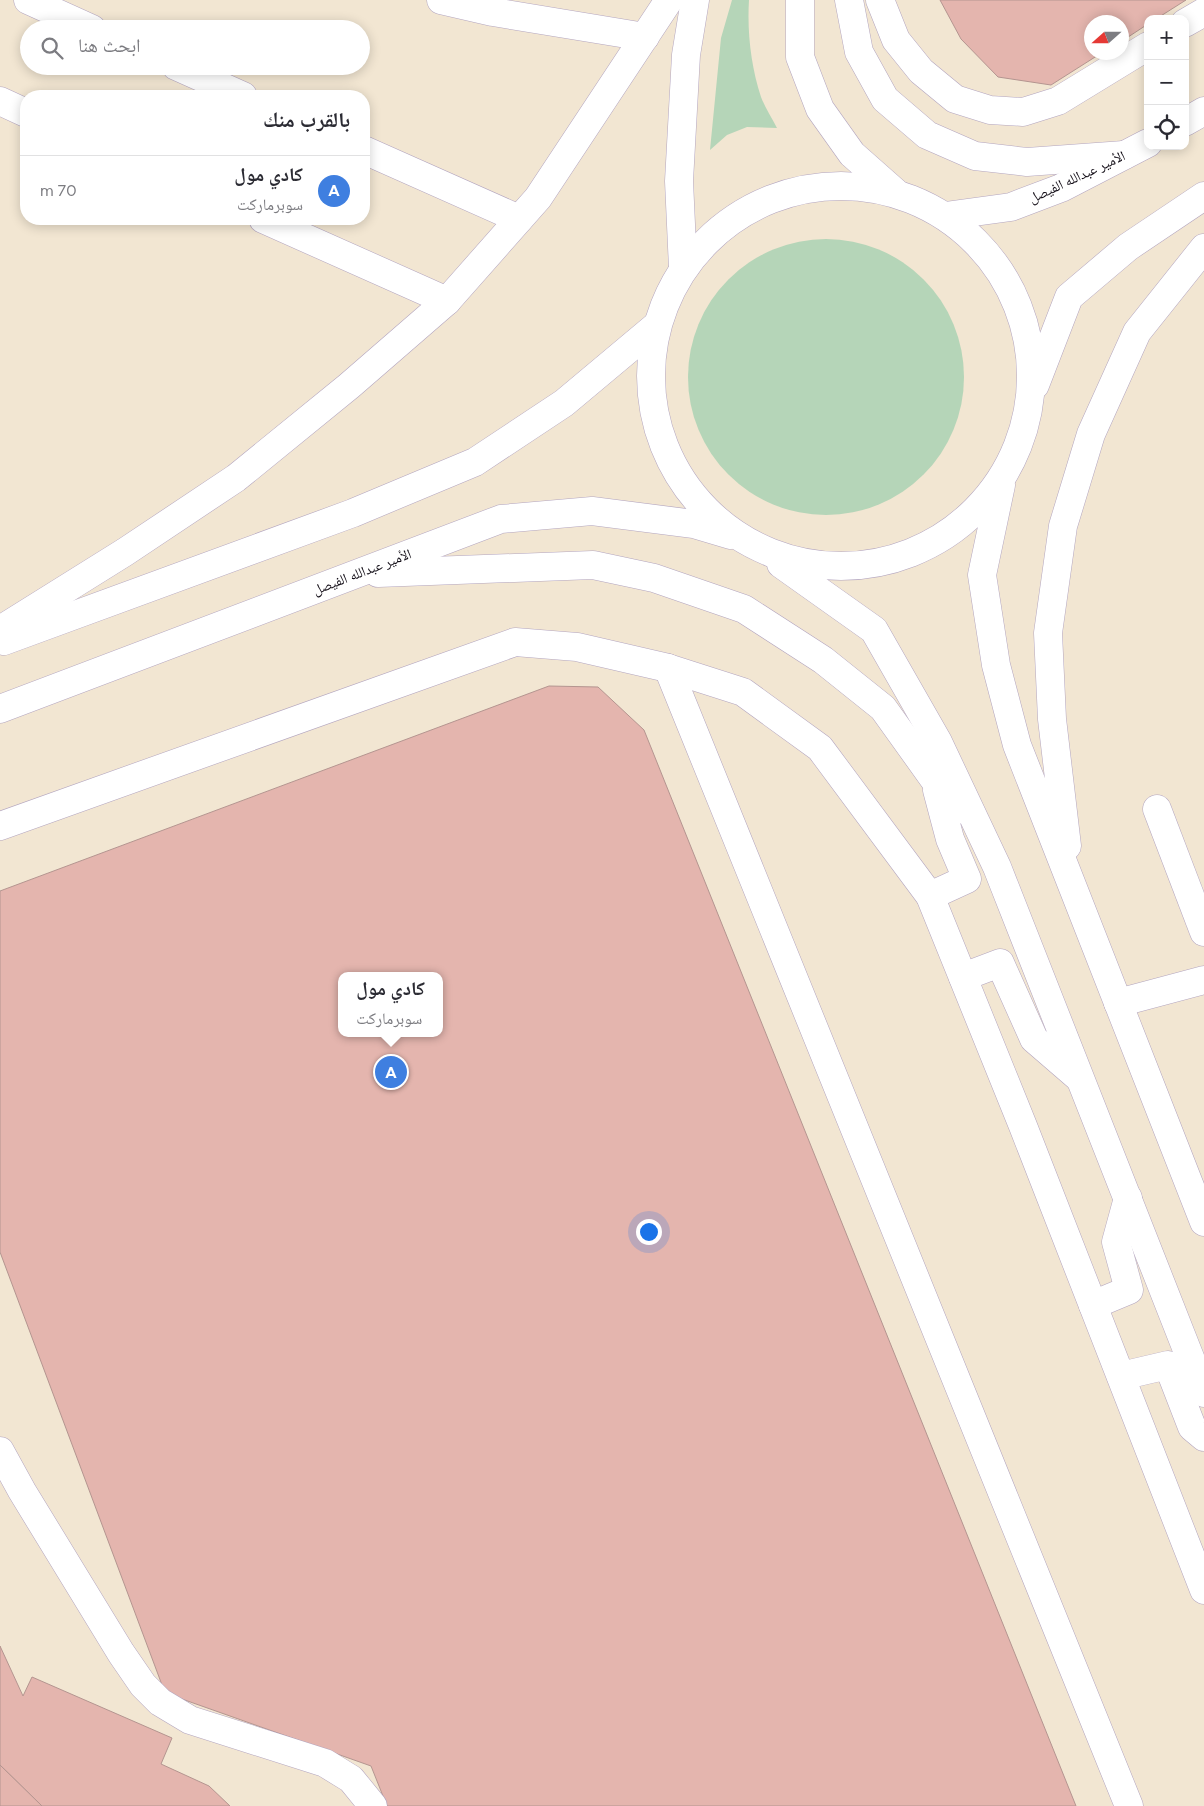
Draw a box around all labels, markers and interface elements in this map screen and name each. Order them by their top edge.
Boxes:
north arrow [1084,15,1129,60]
map controls [1144,15,1189,150]
button: + [1144,15,1189,60]
search box [20,20,370,75]
icon: search [38,34,66,62]
text: ابحث هنا [78,34,141,57]
button: − [1144,60,1189,105]
button: locate [1144,105,1189,150]
text: بالقرب منك [263,107,350,132]
street label: الأمير عبدالله الفيصل [1026,147,1128,207]
text: كادي مول [234,163,303,186]
text: 70 m [40,181,76,200]
text: A [328,181,340,200]
text: سوبرماركت [237,195,303,214]
street label: الأمير عبدالله الفيصل [310,545,414,599]
popup [338,972,443,1037]
text: كادي مول [356,977,425,1000]
text: سوبرماركت [356,1009,422,1028]
pin: A [375,1053,407,1091]
your location [636,1219,662,1245]

